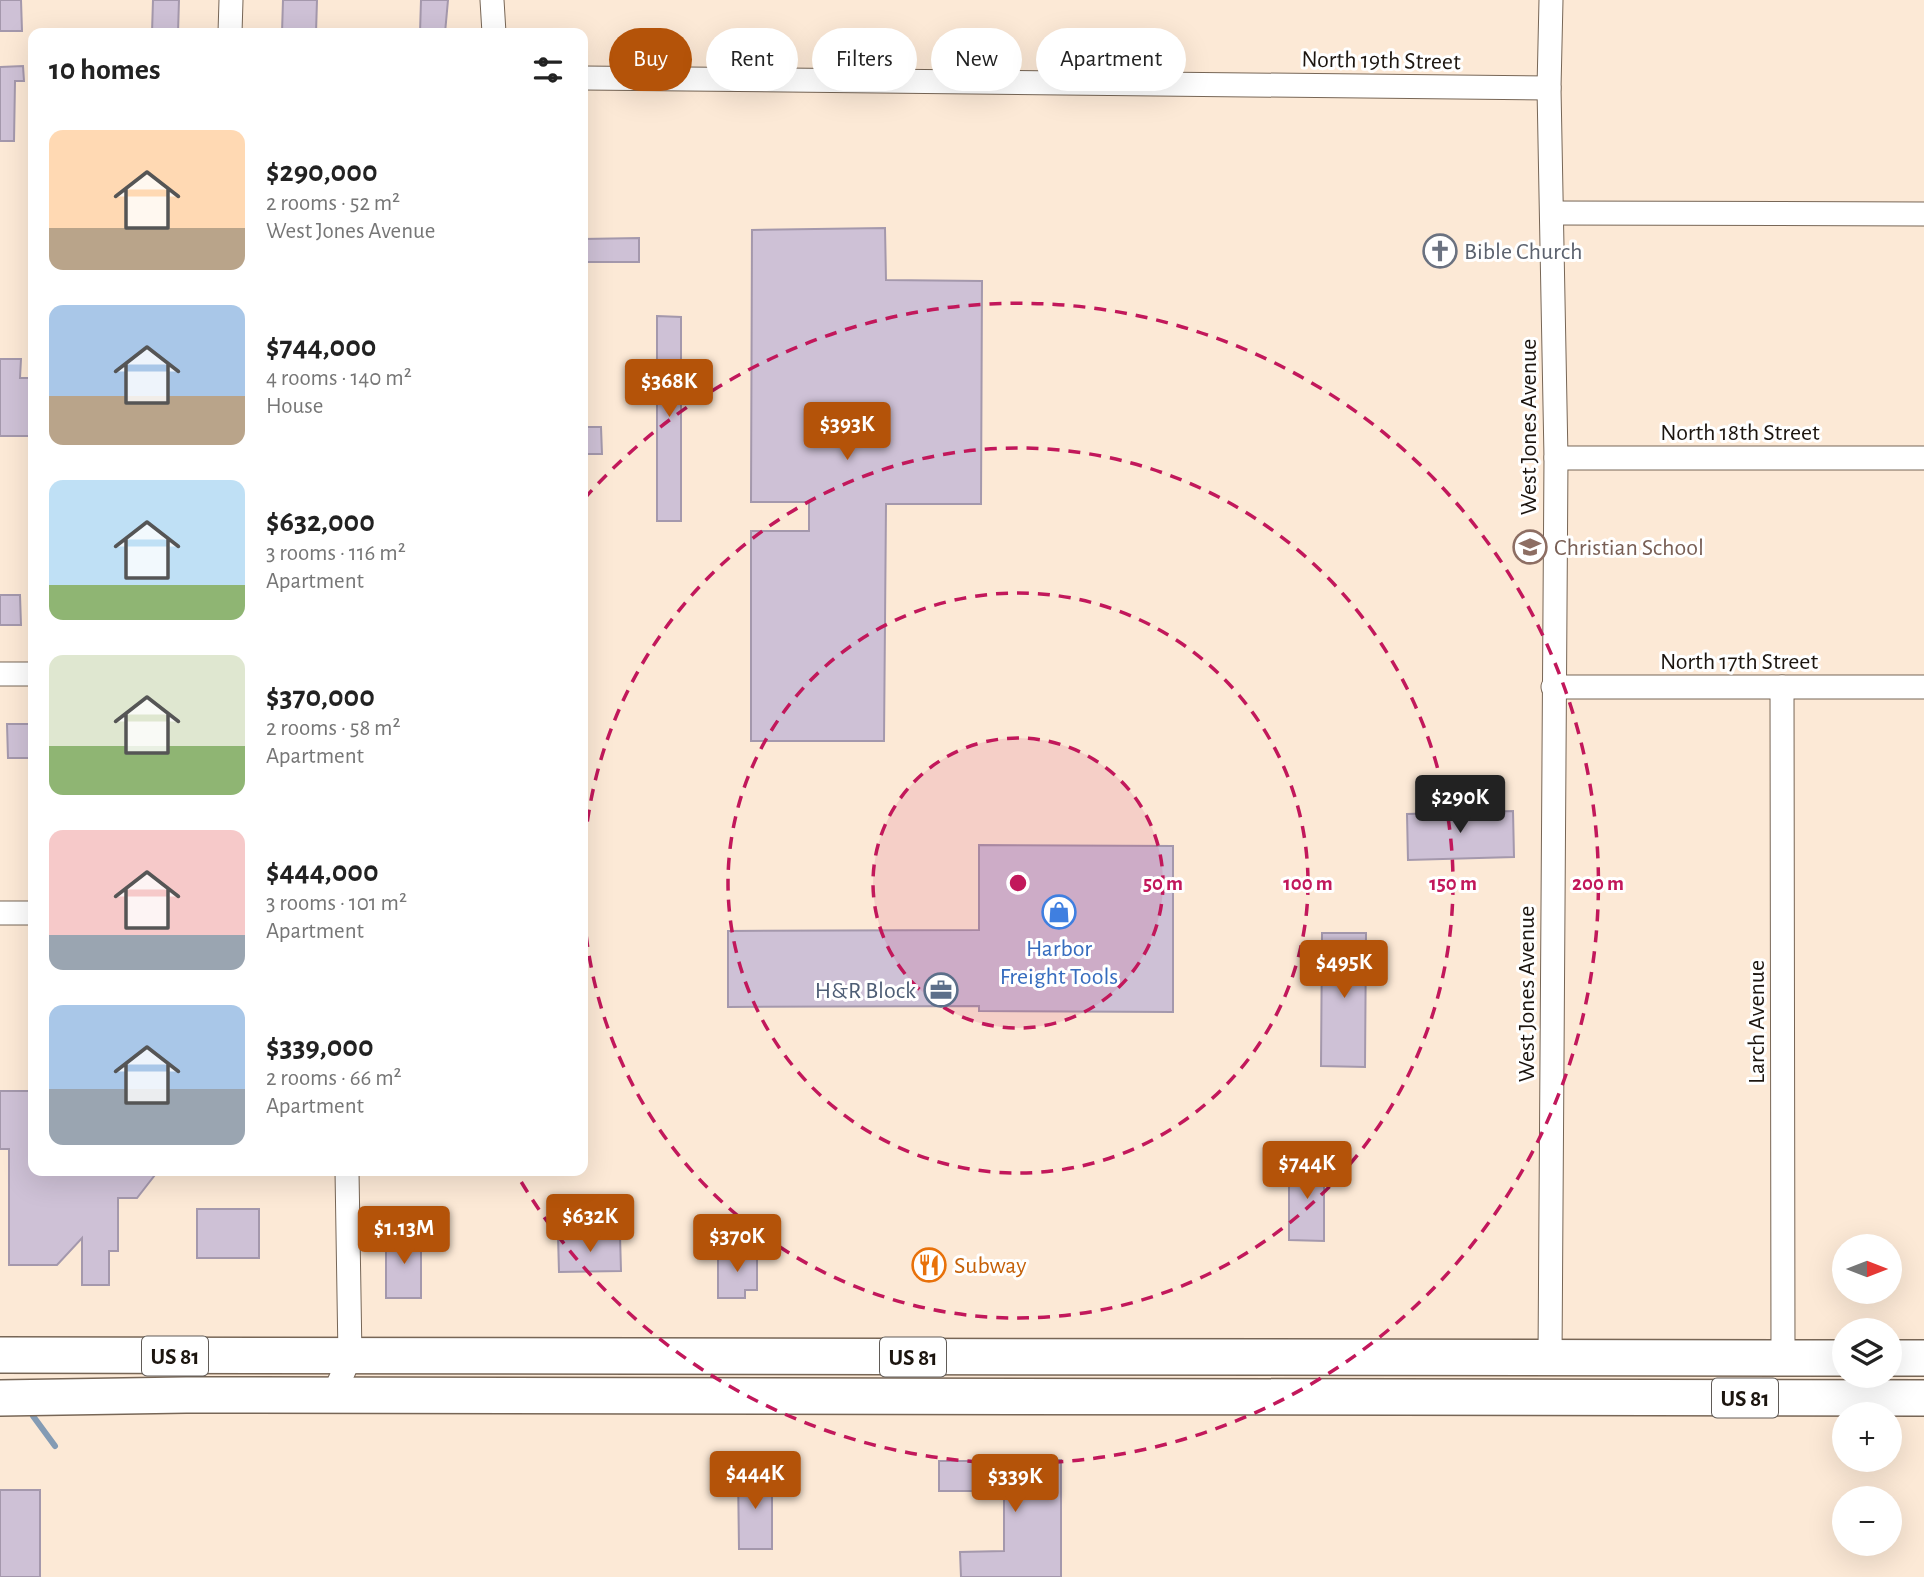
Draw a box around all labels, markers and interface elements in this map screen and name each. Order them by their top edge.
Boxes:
chip: Buy [609,28,692,91]
chip: Rent [706,28,798,91]
chip: Filters [812,28,917,91]
chip: New [931,28,1022,91]
chip: Apartment [1036,28,1186,91]
street label: North 19th Street [1301,48,1461,74]
icon: filters [529,51,567,89]
text: 10 homes [49,55,160,85]
text: $290,000 [266,157,378,187]
icon: home [105,158,189,242]
text: 2 rooms · 52 m² [266,192,400,215]
text: West Jones Avenue [266,220,435,243]
church icon: Bible Church [1421,232,1459,270]
place label: Bible Church [1464,240,1582,264]
text: $744,000 [266,332,376,362]
icon: home [105,333,189,417]
street label: West Jones Avenue [1517,339,1541,515]
pin: $368K [620,360,718,419]
text: 4 rooms · 140 m² [266,367,412,390]
text: $368K [641,370,697,393]
text: House [266,395,323,418]
pin: $393K [798,402,896,462]
text: $393K [820,413,874,436]
street label: North 18th Street [1660,421,1820,445]
text: $632,000 [266,507,375,537]
icon: home [105,508,189,592]
school or university icon: Christian School [1511,528,1549,566]
place label: Christian School [1554,536,1704,560]
text: 3 rooms · 116 m² [266,542,406,565]
text: Apartment [266,570,364,593]
street label: North 17th Street [1660,650,1818,674]
text: $370,000 [266,682,375,712]
icon: home [105,683,189,767]
text: 2 rooms · 58 m² [266,717,401,740]
text: Apartment [266,745,364,768]
pin: $290K [1411,776,1509,835]
text: $290K [1431,786,1489,809]
text: $444,000 [266,857,379,887]
icon: home [105,858,189,942]
centre of rings [1006,871,1030,895]
text: 50 m [1143,873,1183,894]
text: 100 m [1283,873,1333,894]
text: 150 m [1429,873,1477,894]
text: 200 m [1572,873,1624,894]
text: 3 rooms · 101 m² [266,892,407,915]
shop icon: Harbor Freight Tools [1040,893,1078,931]
street label: West Jones Avenue [1515,906,1539,1082]
text: Apartment [266,920,364,943]
place label: Harbor Freight Tools [1000,937,1118,989]
pin: $495K [1295,940,1393,1000]
text: $495K [1316,951,1372,974]
street label: Larch Avenue [1745,960,1769,1084]
office icon: H&R Block [922,971,960,1009]
place label: H&R Block [815,979,916,1003]
text: $339,000 [266,1032,374,1062]
icon: home [105,1033,189,1117]
text: 2 rooms · 66 m² [266,1067,402,1090]
text: Apartment [266,1095,364,1118]
pin: $744K [1258,1142,1356,1201]
text: $744K [1279,1152,1335,1175]
pin: $632K [541,1194,639,1254]
text: $632K [562,1205,618,1228]
pin: $1.13M [347,1206,461,1266]
pin: $370K [688,1214,786,1274]
text: $1.13M [374,1217,434,1240]
text: $370K [709,1225,765,1248]
north arrow [1832,1234,1902,1304]
map controls [1832,1234,1902,1556]
restaurant icon: Subway [910,1246,948,1284]
place label: Subway [954,1254,1026,1278]
button: layers [1832,1318,1902,1388]
road number: US 81 [142,1336,208,1376]
road number: US 81 [880,1338,946,1376]
road number: US 81 [1712,1378,1778,1418]
button: + [1832,1402,1902,1472]
pin: $444K [706,1452,804,1511]
pin: $339K [966,1454,1064,1514]
text: $444K [726,1462,784,1485]
text: $339K [988,1465,1042,1488]
button: − [1832,1486,1902,1556]

